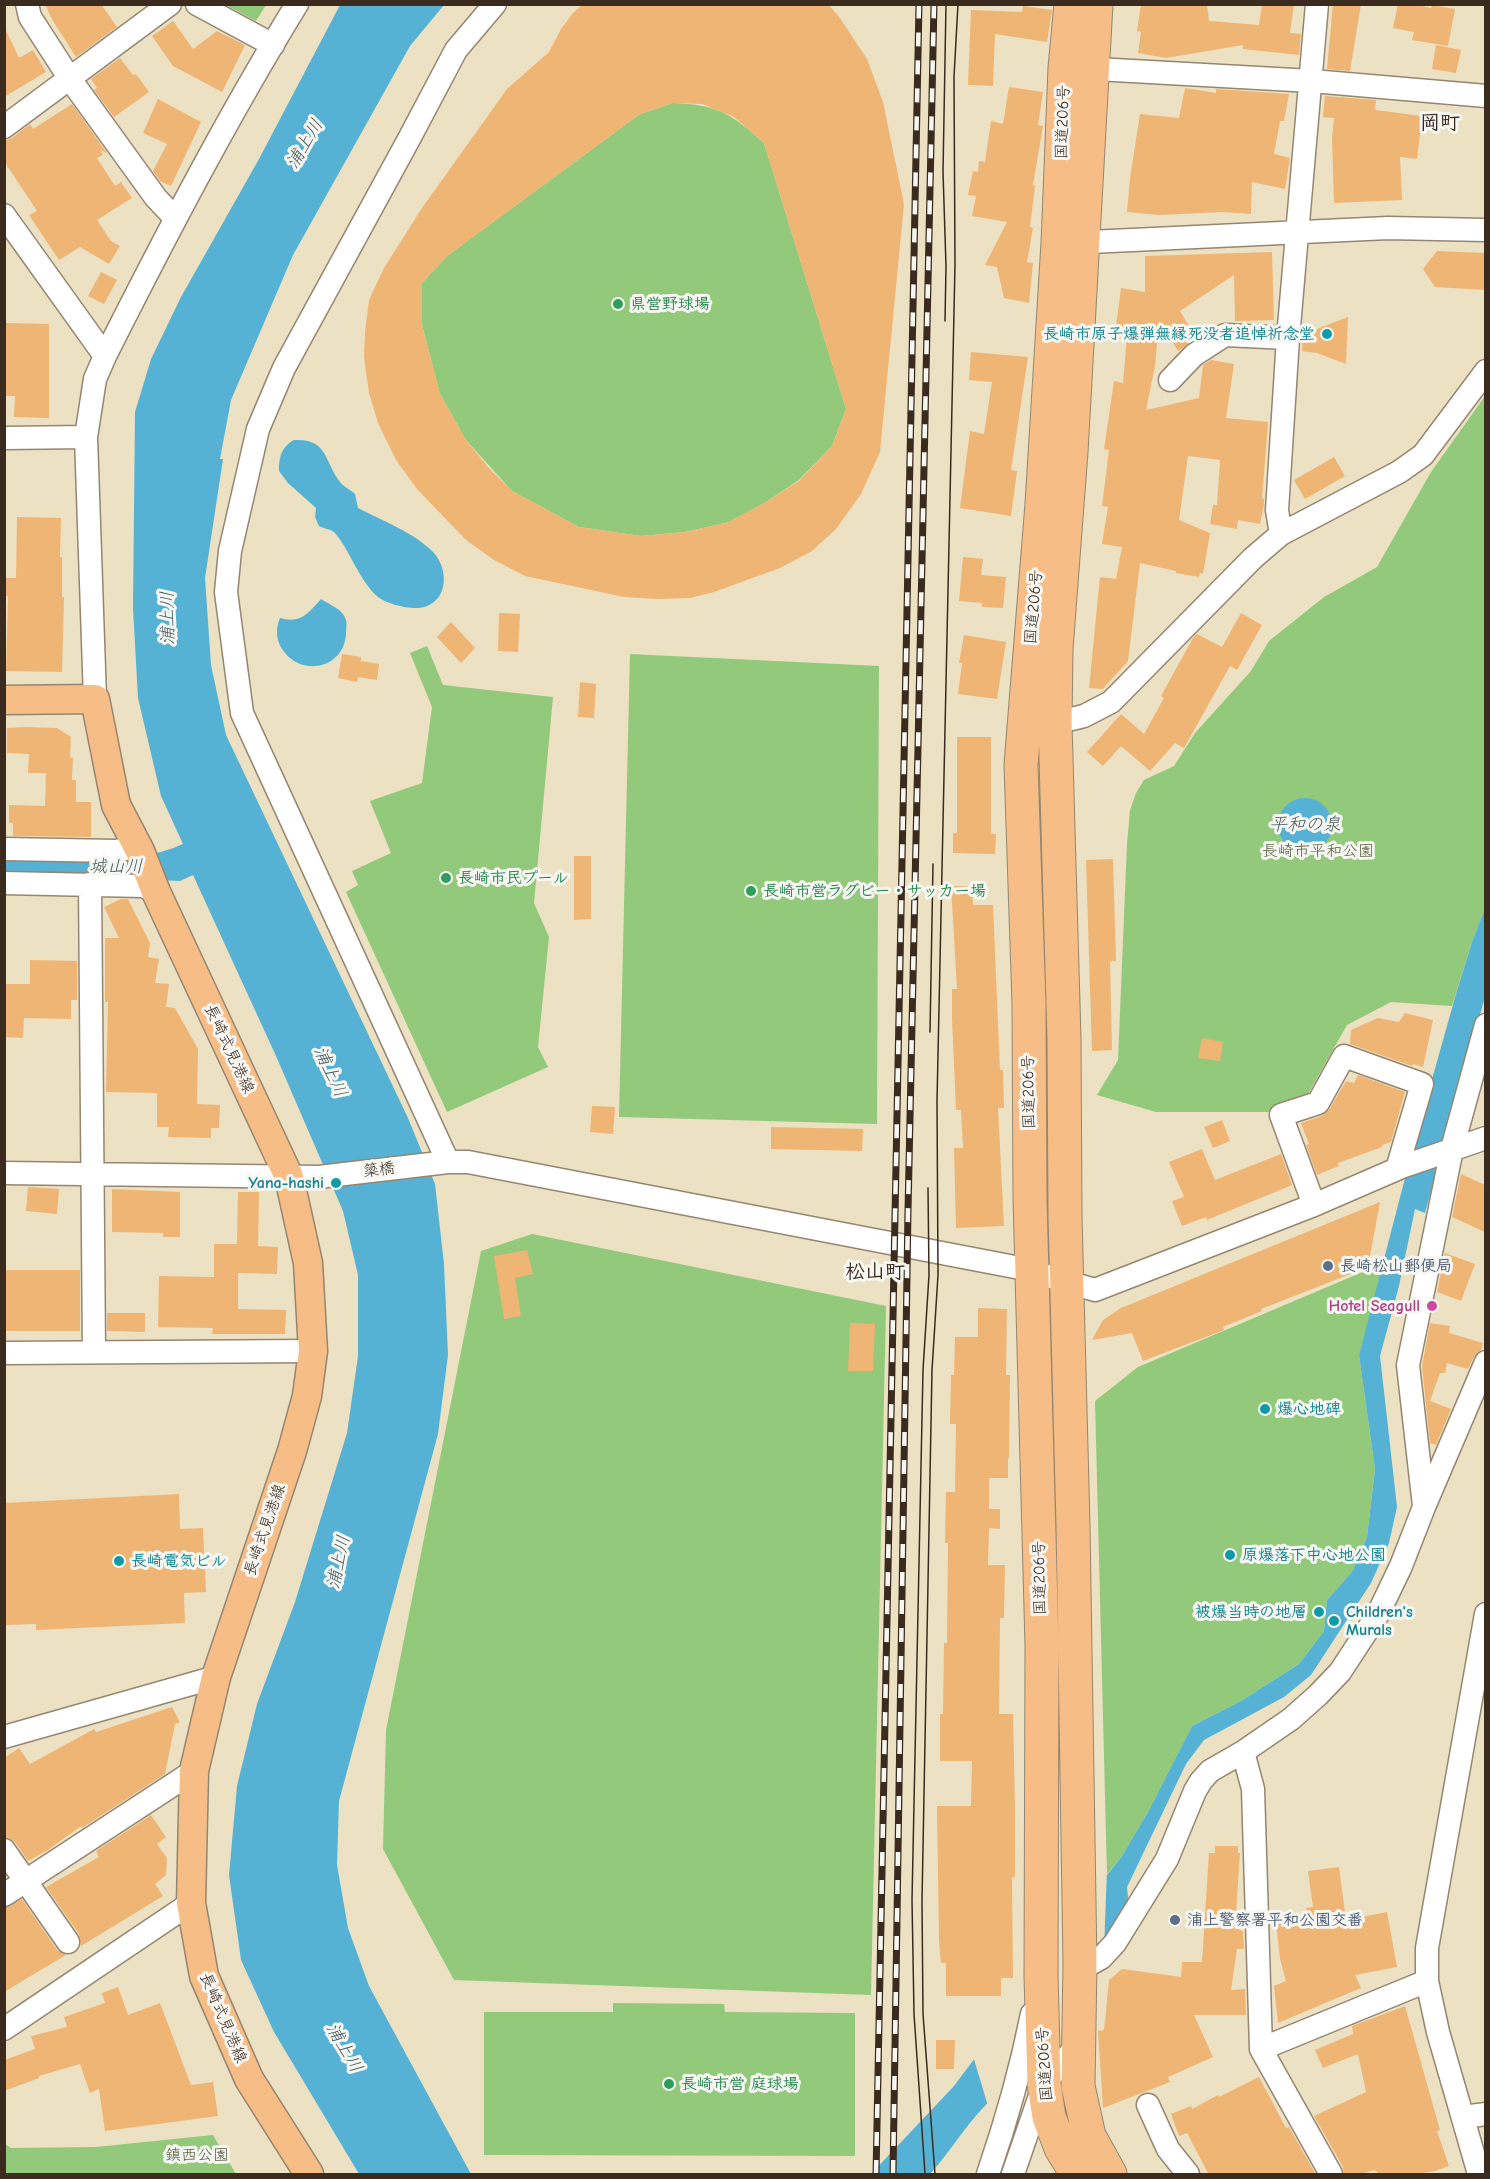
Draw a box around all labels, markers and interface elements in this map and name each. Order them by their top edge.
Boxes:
street label: 国道206号 [1052,84,1074,160]
district label: 岡町 [1420,111,1460,135]
water label: 浦上川 [282,115,328,173]
place label: 県営野球場 [630,294,710,314]
marker: 県営野球場 [611,297,625,311]
place label: 長崎市原子爆弾無縁死没者追悼祈念堂 [1043,324,1315,344]
marker: 長崎市原子爆弾無縁死没者追悼祈念堂 [1320,327,1334,341]
street label: 国道206号 [1021,569,1047,645]
water label: 浦上川 [157,591,179,645]
water label: 平和の泉 [1269,814,1341,836]
park label: 長崎市平和公園 [1262,841,1374,861]
water label: 城山川 [89,856,143,878]
place label: 長崎市民プール [458,868,569,888]
marker: 長崎市民プール [439,871,453,885]
place label: 長崎市営ラグビー・サッカー場 [763,881,986,901]
marker: 長崎市営ラグビー・サッカー場 [744,884,758,898]
street label: 長崎式見港線 [200,1001,258,1097]
water label: 浦上川 [309,1043,351,1101]
street label: 国道206号 [1019,1054,1039,1130]
street label: 簗橋 [362,1159,396,1181]
place label: Yana-hashi [248,1173,324,1193]
marker: Yana-hashi [329,1176,343,1190]
place label: 長崎松山郵便局 [1340,1256,1452,1276]
marker: 長崎松山郵便局 [1321,1259,1335,1273]
district label: 松山町 [845,1260,905,1284]
place label: Hotel Seagull [1329,1296,1420,1316]
marker: Hotel Seagull [1425,1299,1439,1313]
place label: 爆心地碑 [1277,1399,1341,1419]
marker: 爆心地碑 [1258,1402,1272,1416]
street label: 長崎式見港線 [240,1481,290,1579]
water label: 浦上川 [323,1533,355,1591]
street label: 国道206号 [1030,1540,1050,1616]
place label: 原爆落下中心地公園 [1242,1545,1386,1565]
marker: 原爆落下中心地公園 [1223,1548,1237,1562]
place label: 長崎電気ビル [131,1551,227,1571]
marker: 長崎電気ビル [112,1554,126,1568]
place label: 被爆当時の地層 [1195,1602,1307,1622]
place label: Children's Murals [1346,1602,1413,1640]
marker: 被爆当時の地層 [1312,1605,1326,1619]
marker: Children's Murals [1327,1614,1341,1628]
place label: 浦上警察署平和公園交番 [1187,1910,1363,1930]
marker: 浦上警察署平和公園交番 [1168,1913,1182,1927]
street label: 長崎式見港線 [195,1970,251,2066]
water label: 浦上川 [321,2019,367,2077]
street label: 国道206号 [1033,2026,1057,2102]
place label: 長崎市営 庭球場 [681,2074,799,2094]
marker: 長崎市営 庭球場 [662,2077,676,2091]
park label: 鎮西公園 [165,2145,229,2165]

